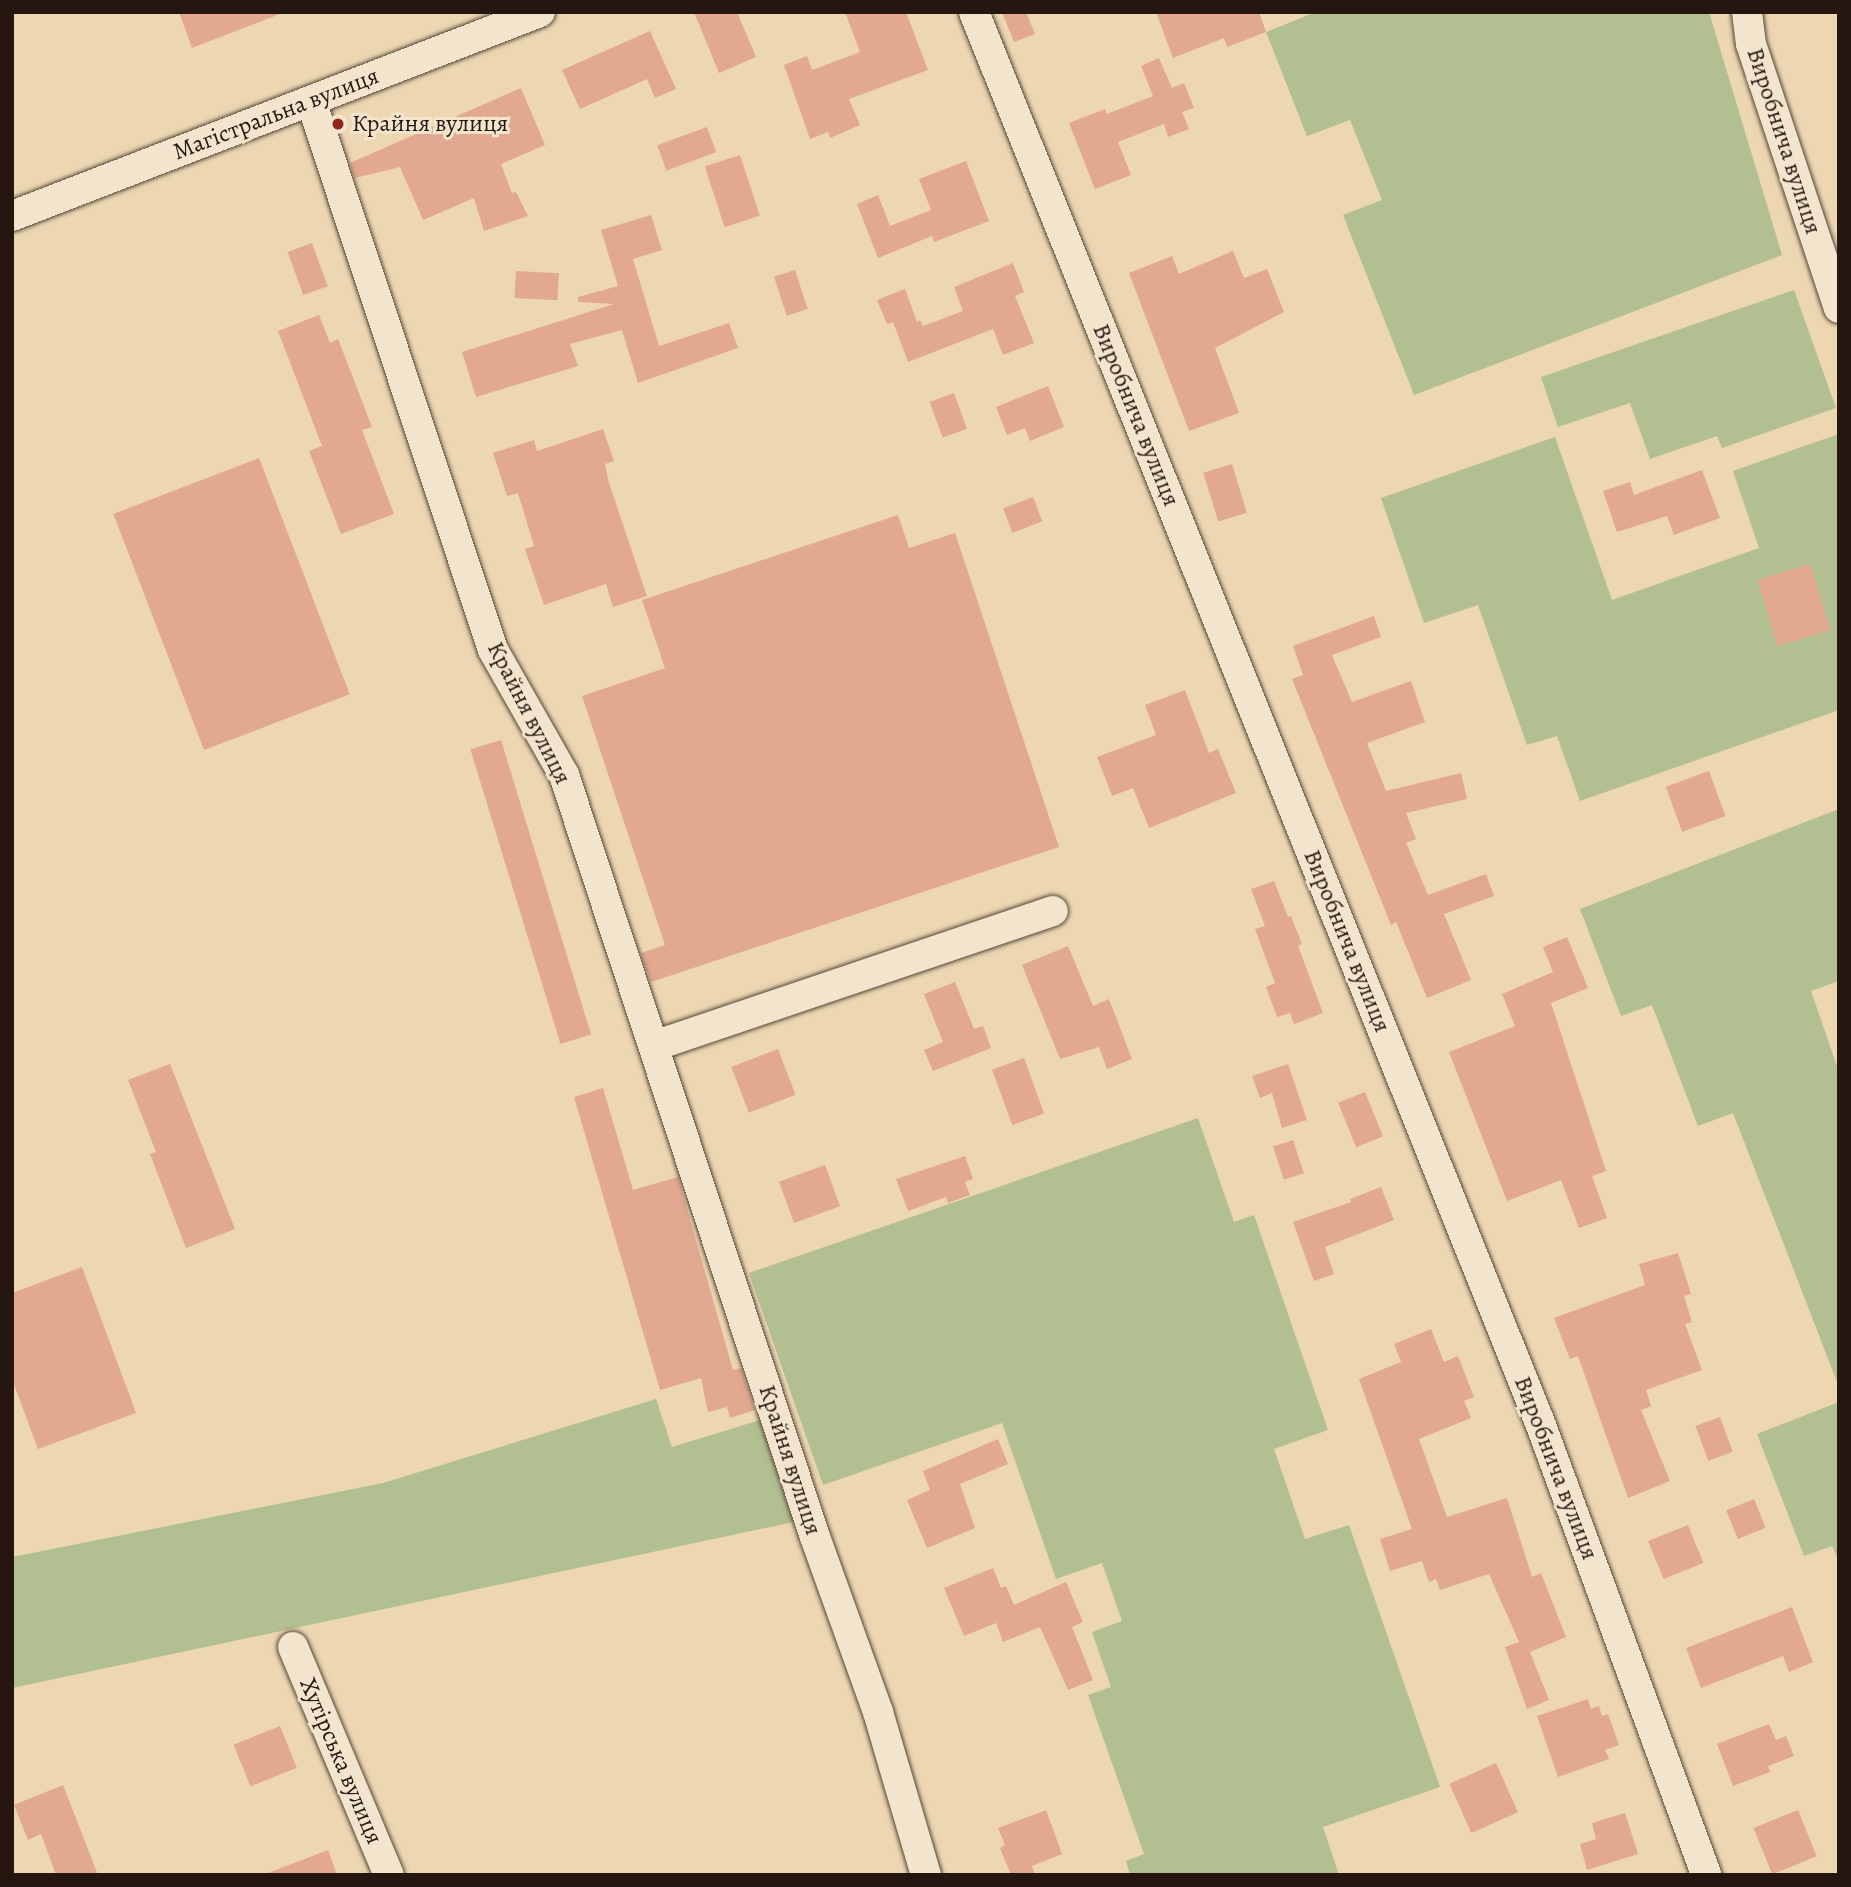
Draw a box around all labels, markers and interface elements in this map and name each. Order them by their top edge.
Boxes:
street label: Виробнича вулиця [1740,44,1828,238]
street label: Магістральна вулиця [169,61,383,167]
place label: Крайня вулиця [352,110,508,138]
marker: Крайня вулиця [330,116,346,132]
street label: Виробнича вулиця [1086,320,1186,510]
street label: Крайня вулиця [481,637,577,789]
street label: Виробнича вулиця [1297,846,1397,1036]
street label: Виробнича вулиця [1508,1372,1604,1564]
street label: Крайня вулиця [752,1381,828,1539]
street label: Хутірська вулиця [293,1674,389,1848]

